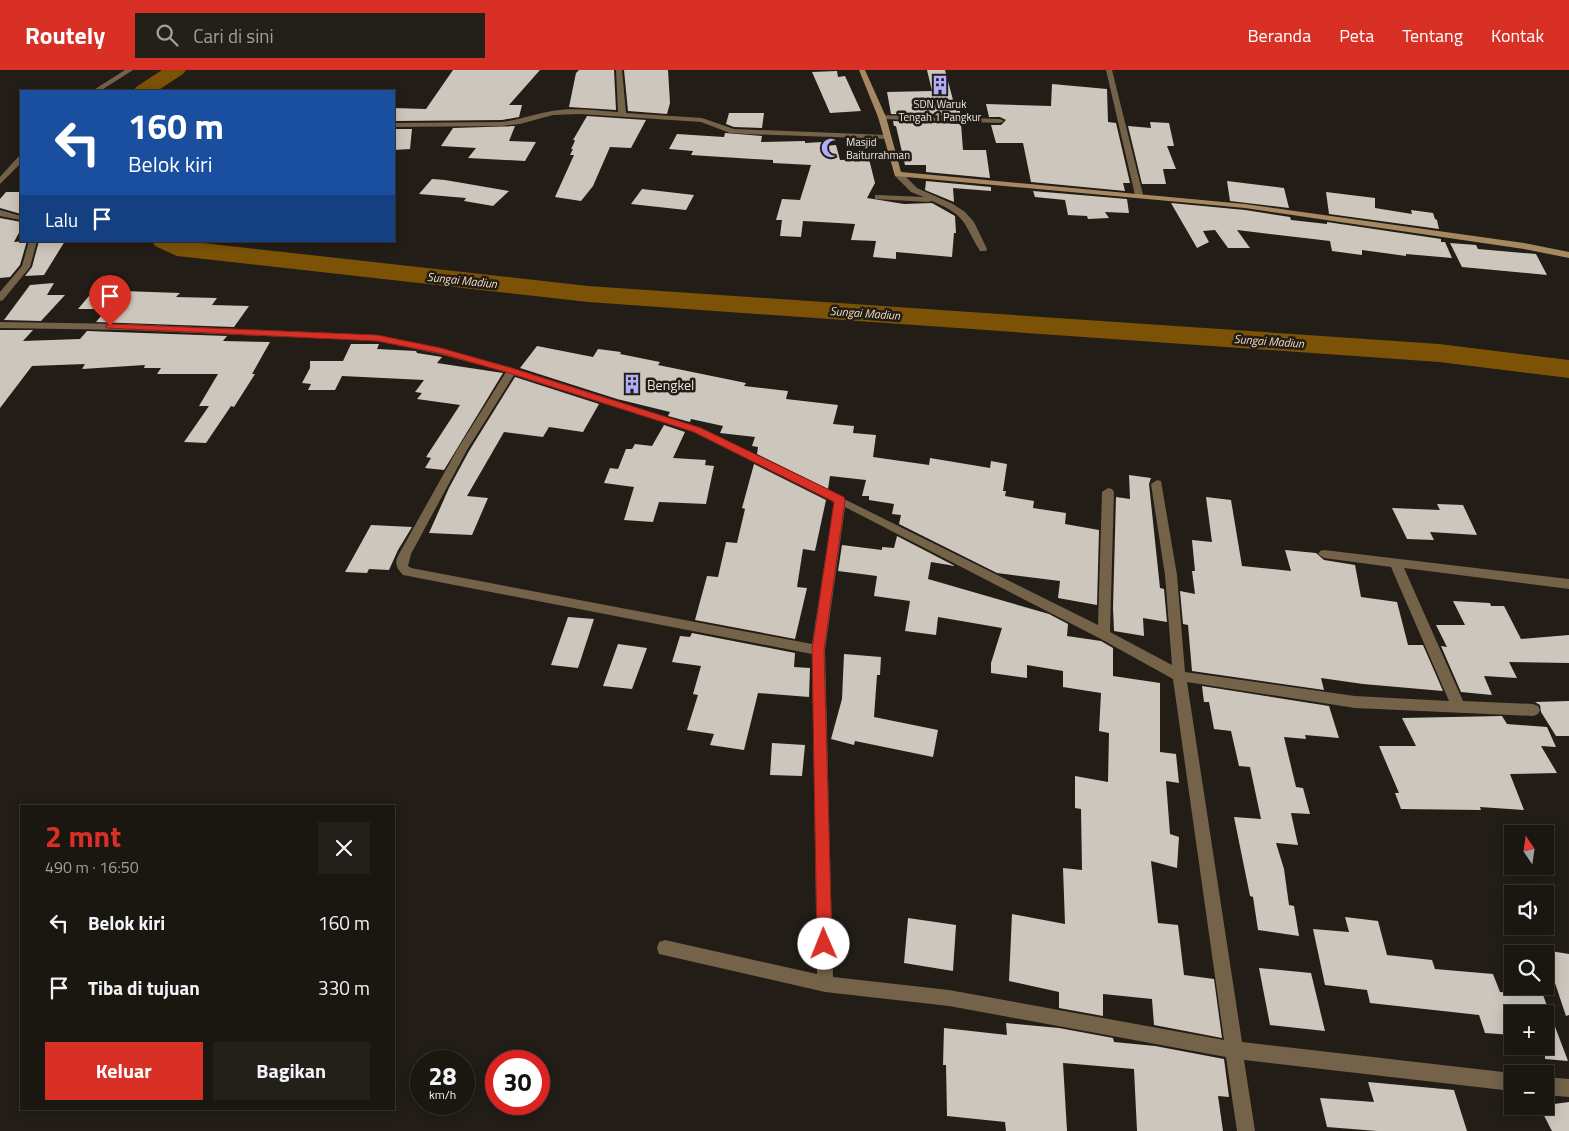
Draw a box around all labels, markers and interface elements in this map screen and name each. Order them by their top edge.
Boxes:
search box [135,13,485,58]
text: Routely [25,17,105,53]
icon: search [153,21,181,49]
text: Cari di sini [193,21,274,50]
text: Beranda [1248,22,1311,49]
text: Peta [1339,22,1374,49]
text: Tentang [1402,22,1463,49]
text: Kontak [1491,22,1544,49]
building icon: SDN Waruk Tengah 1 Pangkur [929,74,951,96]
place label: SDN Waruk Tengah 1 Pangkur [899,96,982,125]
text: 160 m [128,99,224,153]
icon: left [45,110,110,175]
place label: Masjid Baiturrahman [846,134,910,163]
mosque icon: Masjid Baiturrahman [820,137,842,159]
text: Belok kiri [128,147,213,181]
text: Lalu [45,205,78,234]
icon: arrive [88,205,116,233]
water label: Sungai Madiun [426,267,499,293]
pin [89,275,131,326]
icon: arrive [96,282,124,310]
water label: Sungai Madiun [829,301,902,325]
water label: Sungai Madiun [1233,329,1306,353]
building icon: Bengkel [621,373,643,395]
place label: Bengkel [647,374,694,395]
text: 2 mnt [45,813,121,859]
button: close [318,822,370,874]
north arrow [1504,825,1554,875]
map controls [1504,825,1554,1115]
text: 490 m · 16:50 [45,855,139,879]
button: sound [1504,885,1554,935]
text: Belok kiri [88,908,165,937]
text: 160 m [318,908,370,937]
icon: left [45,909,73,937]
position arrow [797,917,849,969]
button: search [1504,945,1554,995]
text: Tiba di tujuan [88,973,200,1002]
text: 330 m [318,973,370,1002]
icon: arrive [45,974,73,1002]
button: + [1504,1005,1554,1055]
button: Keluar [45,1042,203,1100]
button: Bagikan [213,1042,370,1100]
speed limit sign: 30 [485,1050,550,1115]
text: 28 [428,1057,457,1095]
button: − [1504,1065,1554,1115]
text: km/h [429,1085,456,1104]

